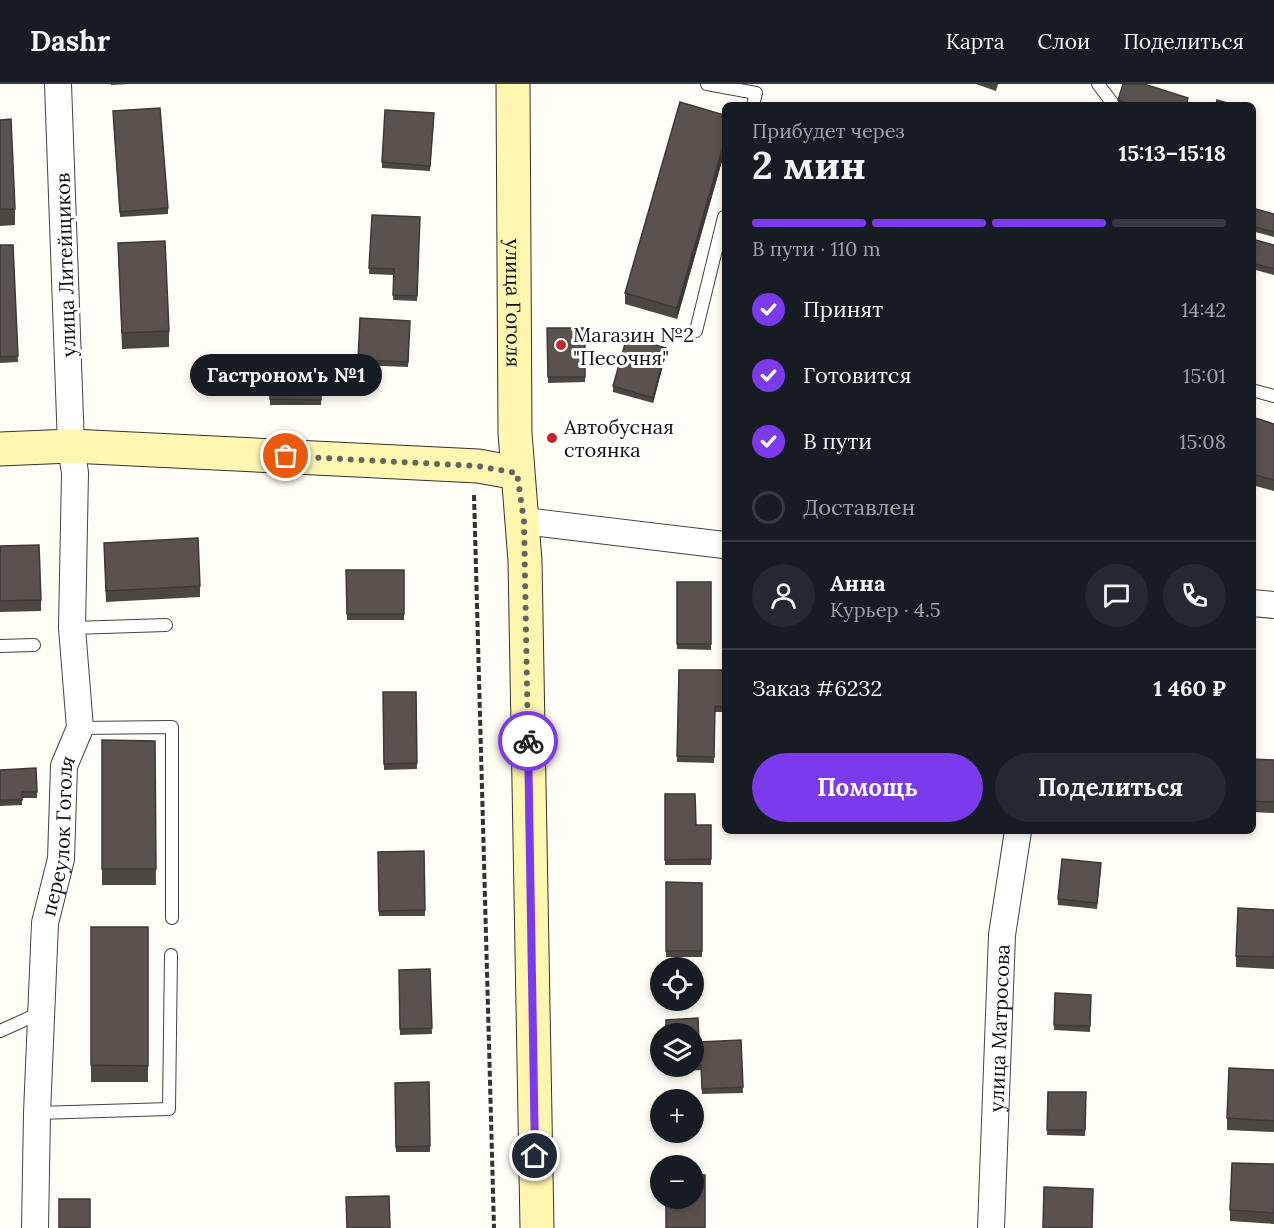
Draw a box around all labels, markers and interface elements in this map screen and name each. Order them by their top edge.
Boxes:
text: Dashr [30,23,110,59]
text: Карта [946,28,1005,55]
text: Слои [1038,28,1090,55]
text: Поделиться [1123,28,1244,55]
text: Прибудет через [752,118,905,143]
text: 15:13–15:18 [1118,139,1226,167]
text: 2 мин [752,140,866,190]
street label: улица Литейщиков [49,172,81,358]
text: В пути · 110 m [752,236,881,261]
street label: улица Гоголя [501,239,527,367]
icon: check [752,293,785,326]
text: Принят [803,295,883,323]
text: 14:42 [1181,297,1226,322]
place label: Магазин №2 "Песочня" [573,322,694,370]
marker: Магазин №2 "Песочня" [554,338,568,352]
callout: Гастроном'ь №1 [190,354,382,396]
icon: check [752,359,785,392]
text: Готовится [803,361,912,389]
text: Гастроном'ь №1 [207,362,365,387]
text: 15:01 [1183,363,1226,388]
place label: Автобусная стоянка [563,414,674,462]
icon: check [752,425,785,458]
text: В пути [803,427,872,455]
text: 15:08 [1179,429,1226,454]
pin [260,430,311,481]
marker: Автобусная стоянка [545,431,559,445]
icon: bag [269,439,302,472]
text: Доставлен [803,493,915,521]
button: person [752,564,815,627]
button: chat [1085,564,1148,627]
button: phone [1163,564,1226,627]
text: Анна [830,569,885,597]
text: Курьер · 4.5 [830,597,941,622]
text: Заказ #6232 [752,674,882,702]
text: 1 460 ₽ [1153,674,1226,702]
courier [498,711,558,771]
icon: bike [512,725,545,758]
street label: переулок Гоголя [35,751,80,918]
button: Помощь [752,753,983,822]
button: Поделиться [995,753,1226,822]
street label: улица Матросова [983,944,1014,1113]
map controls [650,957,704,1209]
button: locate [650,957,704,1011]
button: layers [650,1023,704,1077]
button: + [650,1089,704,1143]
pin [509,1130,560,1181]
icon: home [518,1139,551,1172]
button: − [650,1155,704,1209]

